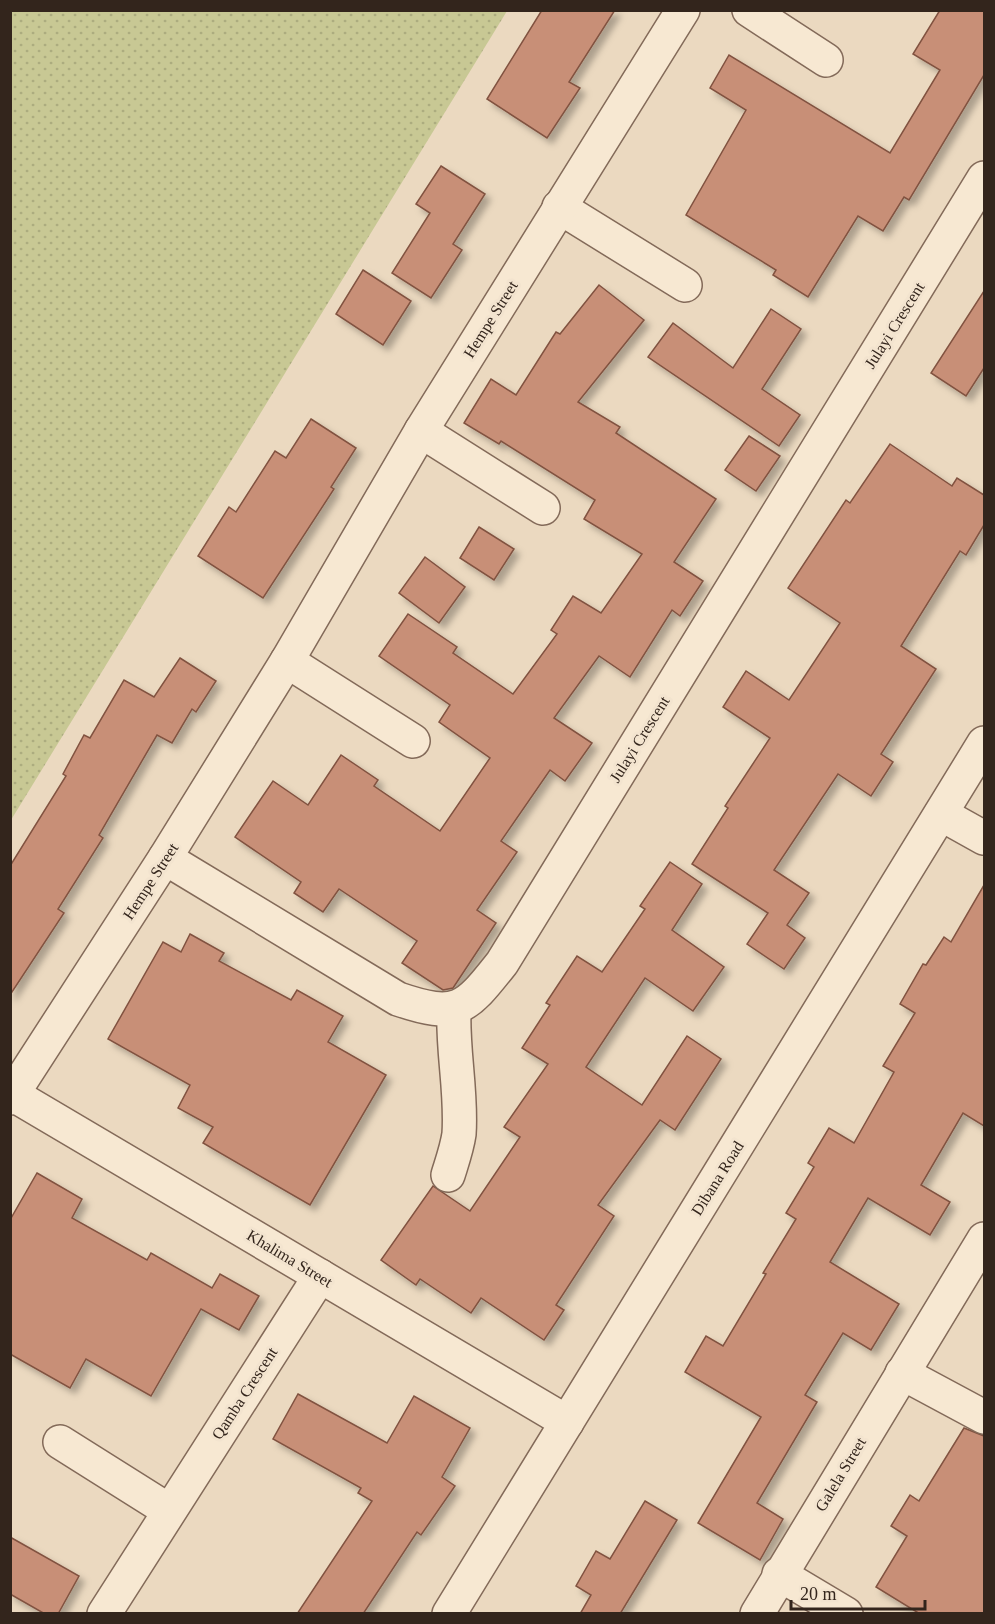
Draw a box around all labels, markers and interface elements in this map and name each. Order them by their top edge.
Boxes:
street label: Hempe Street [460,277,522,361]
street label: Julayi Crescent [861,279,929,372]
street label: Julayi Crescent [606,693,674,786]
street label: Hempe Street [119,839,183,923]
street label: Dibana Road [688,1138,747,1218]
street label: Khalima Street [244,1226,336,1291]
street label: Qamba Crescent [208,1344,281,1442]
street label: Galela Street [812,1434,869,1514]
scale bar [791,1573,924,1611]
text: 20 m [800,1584,837,1604]

